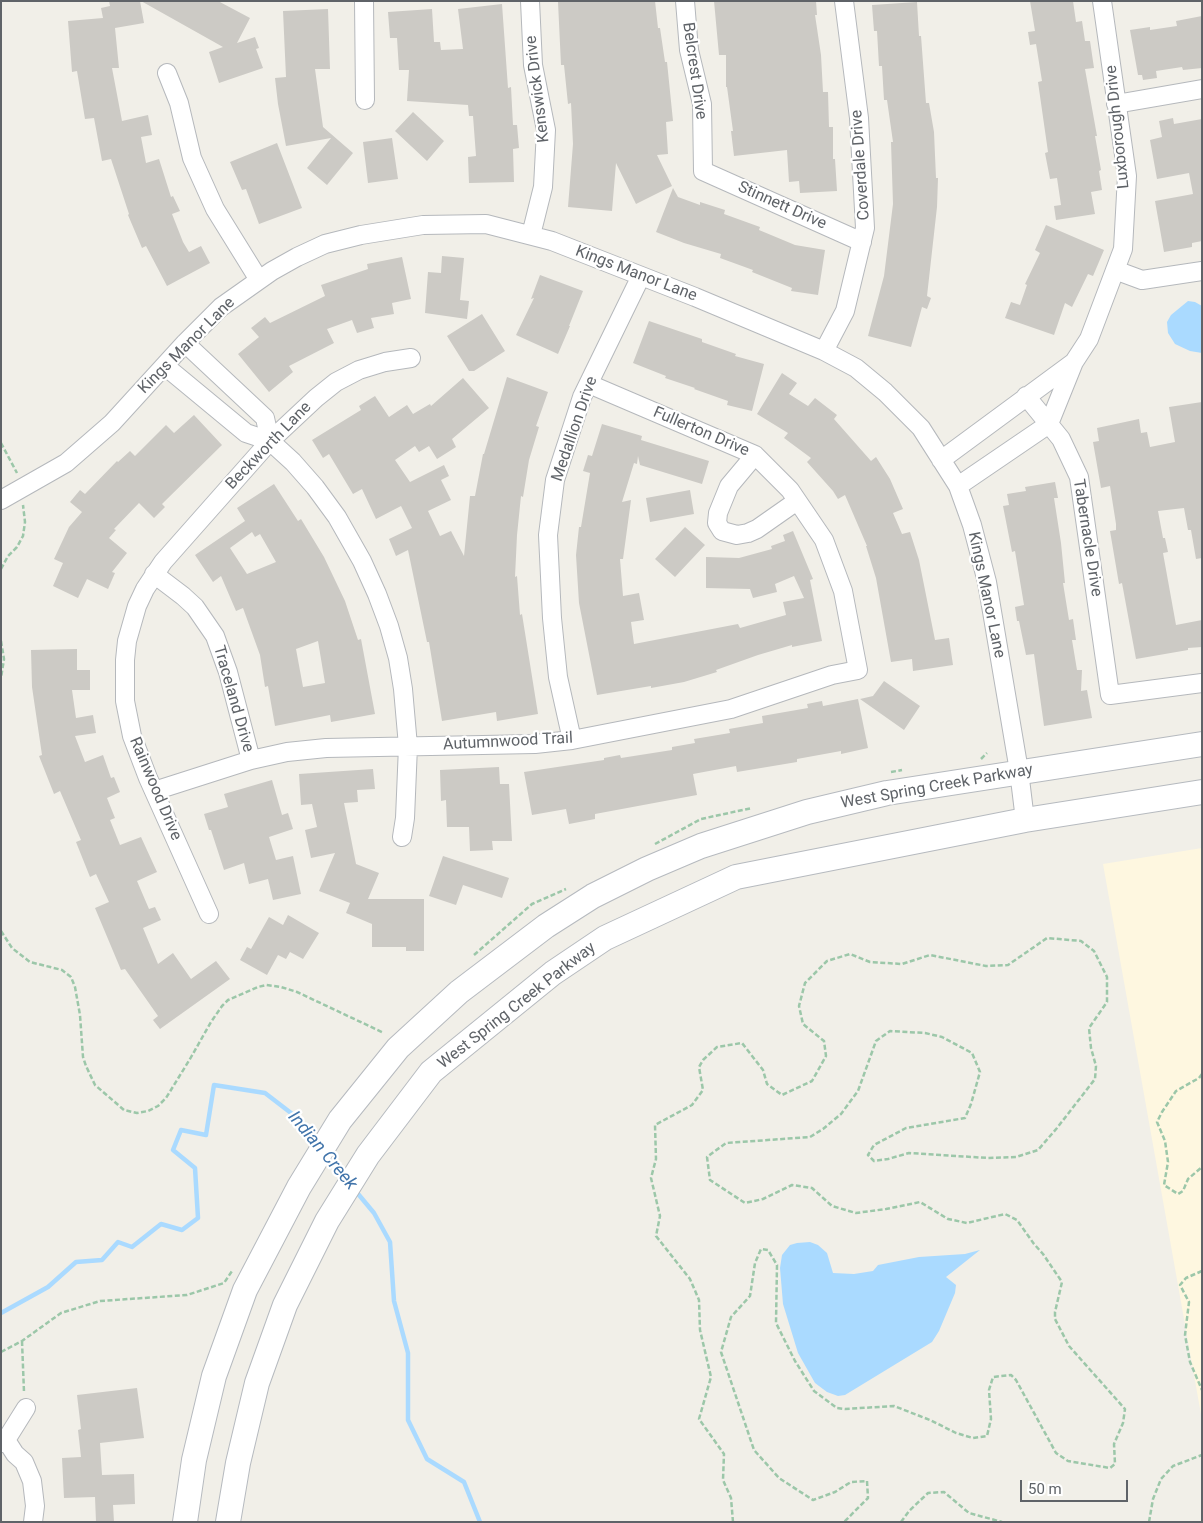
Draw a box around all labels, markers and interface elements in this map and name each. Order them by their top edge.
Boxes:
street label: Belcrest Drive [678,21,710,121]
street label: Kenswick Drive [522,34,554,144]
street label: Luxborough Drive [1102,64,1134,190]
street label: Coverdale Drive [848,109,874,221]
street label: Stinnett Drive [735,178,829,234]
street label: Kings Manor Lane [573,242,699,306]
street label: Kings Manor Lane [135,294,239,398]
street label: Medallion Drive [548,374,602,484]
street label: Beckworth Lane [222,398,316,494]
street label: Fullerton Drive [650,403,752,461]
street label: Tabernacle Drive [1068,478,1106,598]
street label: Kings Manor Lane [963,530,1009,660]
street label: Traceland Drive [209,643,257,755]
street label: Autumnwood Trail [443,729,573,755]
street label: Rainwood Drive [125,734,185,844]
street label: West Spring Creek Parkway [839,761,1035,813]
street label: West Spring Creek Parkway [434,939,600,1073]
water label: Indian Creek [283,1107,361,1195]
scale bar [1023,1470,1130,1502]
text: 50 m [1028,1480,1062,1498]

